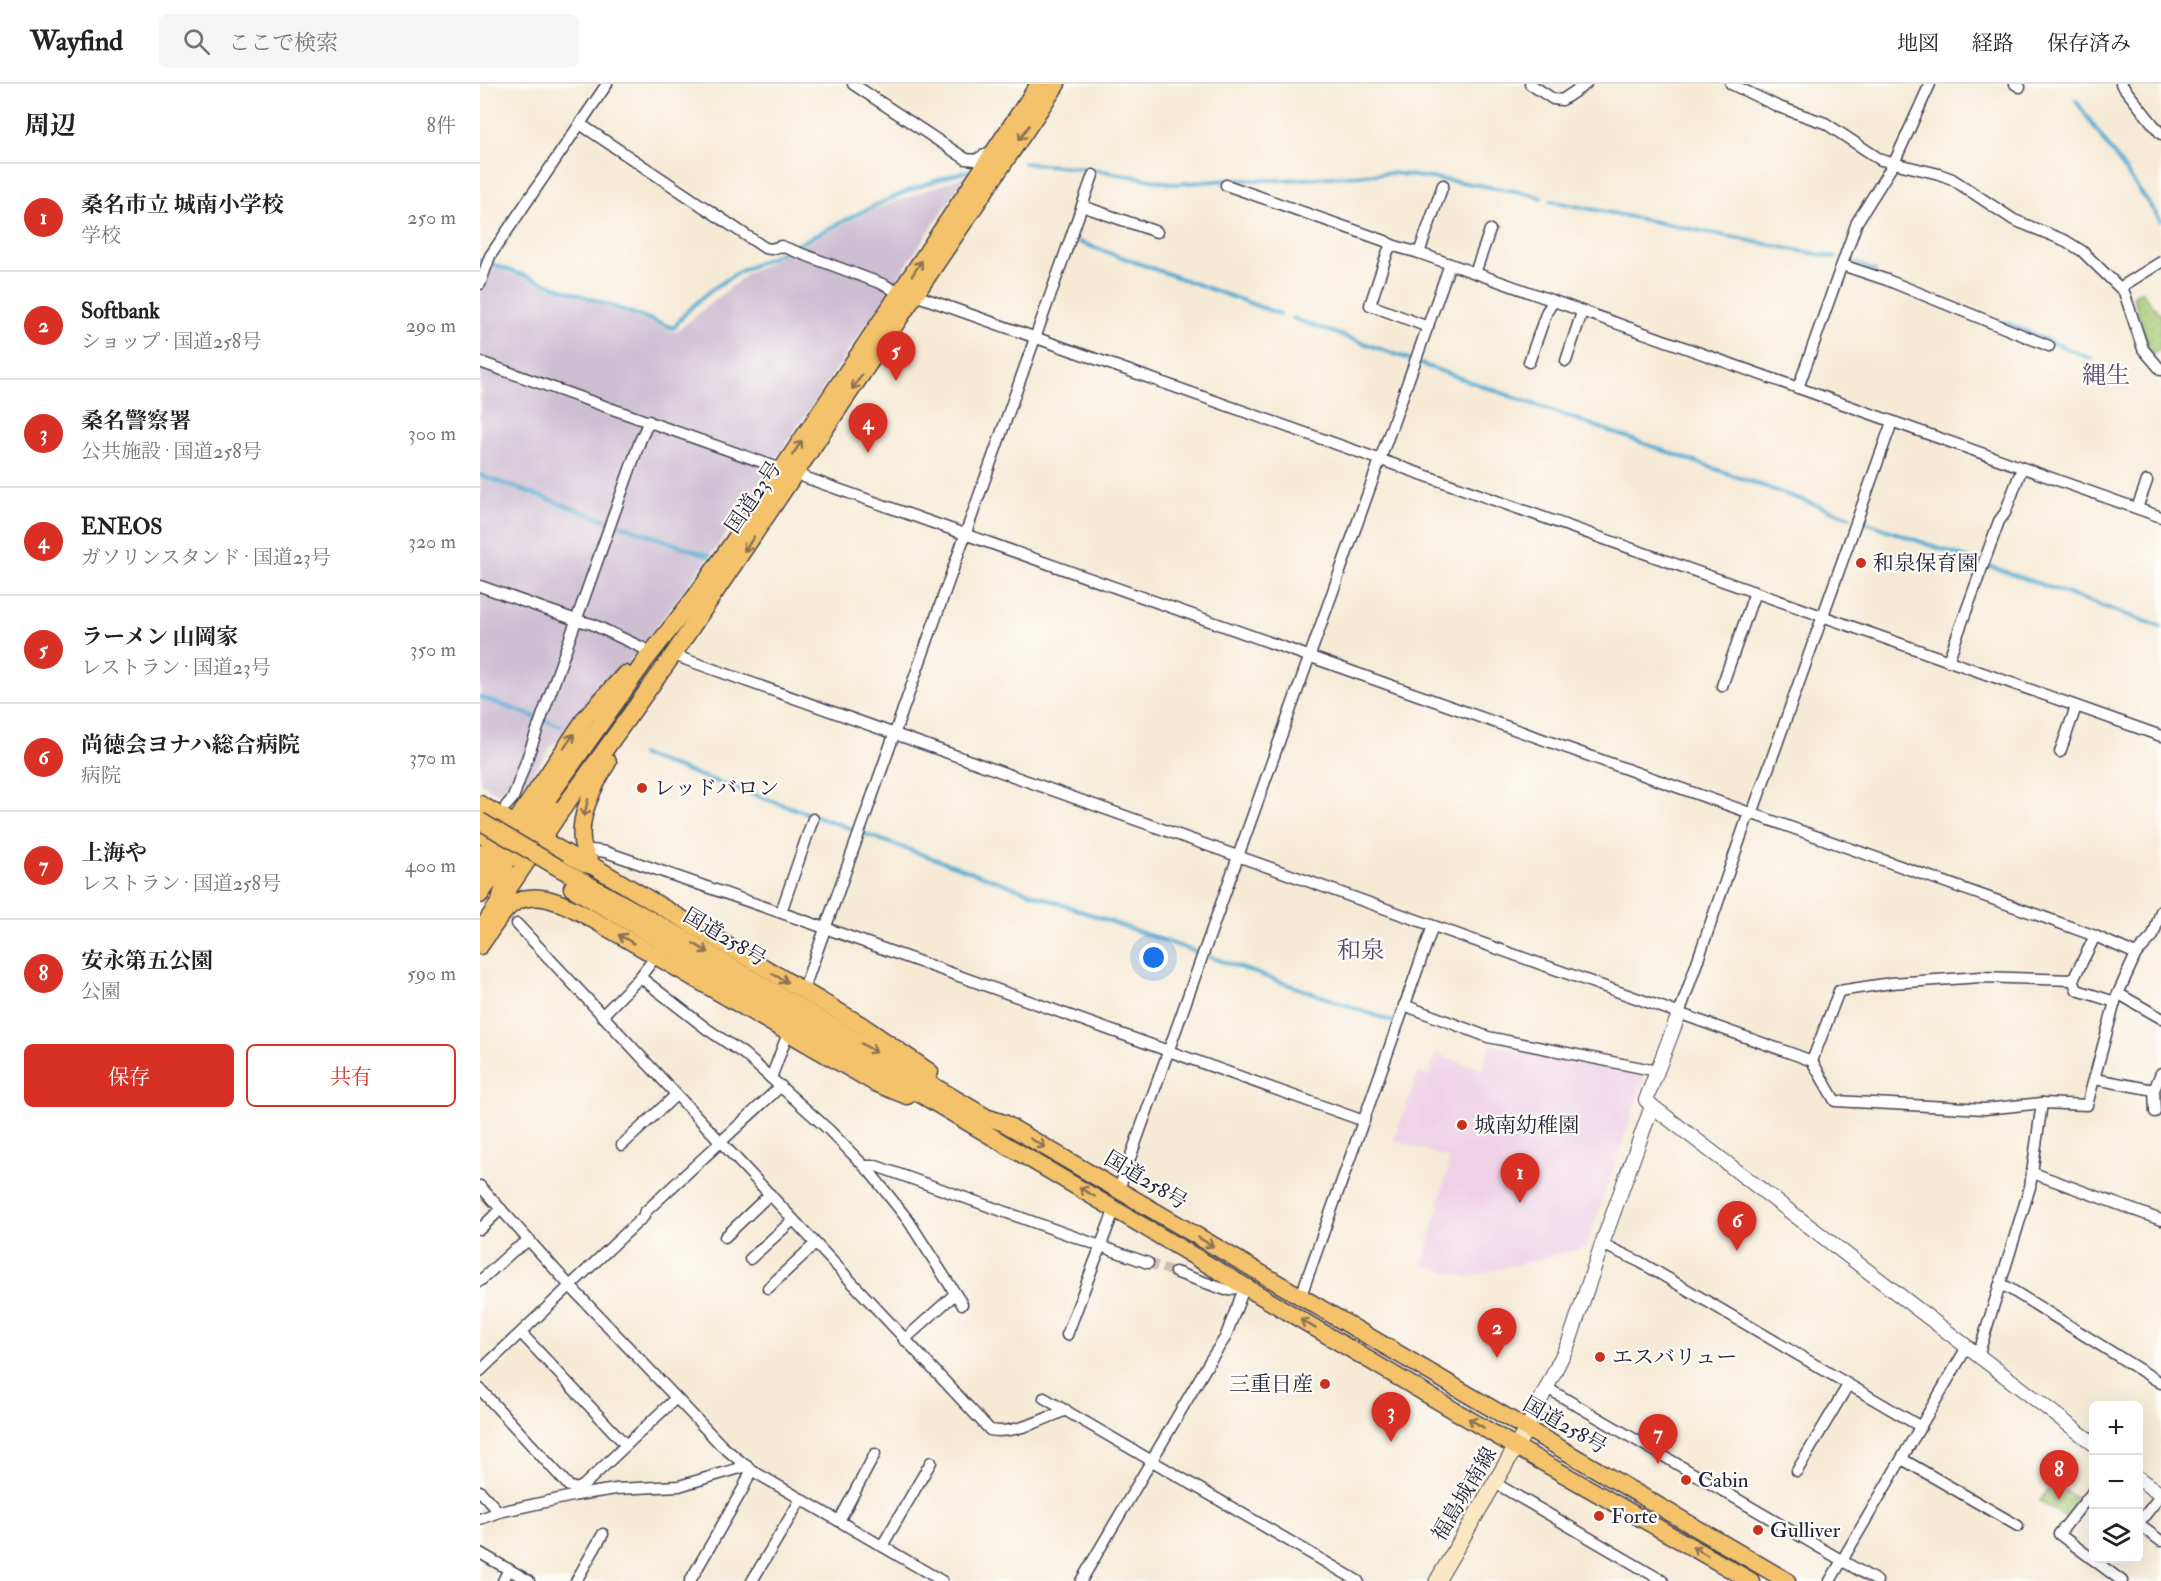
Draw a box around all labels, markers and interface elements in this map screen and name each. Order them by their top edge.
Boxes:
search box [159,14,579,68]
text: Wayfind [30,24,123,59]
icon: search [180,25,213,58]
text: ここで検索 [228,29,338,57]
text: 地図 [1897,30,1939,57]
text: 経路 [1972,30,2014,57]
text: 保存済み [2047,30,2131,57]
text: 周辺 [24,110,76,142]
text: 8件 [427,113,456,138]
one-way arrow [1018,124,1030,140]
text: 桑名市立 城南小学校 [81,191,284,219]
text: 1 [40,205,47,230]
text: 250 m [407,205,456,230]
text: 学校 [81,223,121,248]
one-way arrow [911,260,923,277]
text: Softbank [81,297,160,325]
text: 2 [38,313,49,338]
text: 290 m [406,313,456,338]
text: ショップ · 国道258号 [81,329,261,354]
pin: 5 [876,332,916,381]
district label: 縄生 [2082,360,2130,391]
one-way arrow [851,373,863,390]
pin: 4 [848,404,888,453]
text: 桑名警察署 [81,407,191,435]
text: 3 [40,421,47,446]
text: 300 m [408,421,456,446]
text: 公共施設 · 国道258号 [81,439,262,464]
one-way arrow [790,439,803,456]
street label: 国道23号 [719,456,787,539]
text: ENEOS [81,513,163,541]
text: 4 [38,529,49,554]
text: 320 m [408,529,456,554]
one-way arrow [743,535,755,551]
text: ガソリンスタンド · 国道23号 [81,545,331,570]
place label: 和泉保育園 [1873,550,1978,577]
marker: 和泉保育園 [1854,556,1868,570]
text: ラーメン 山岡家 [81,623,239,651]
text: 5 [39,637,48,662]
text: 350 m [410,637,456,662]
text: レストラン · 国道23号 [81,655,271,680]
text: 尚徳会ヨナハ総合病院 [81,731,300,759]
one-way arrow [563,733,575,750]
text: 6 [38,745,49,770]
text: 370 m [409,745,456,770]
text: 病院 [81,763,121,788]
place label: レッドバロン [654,775,779,802]
marker: レッドバロン [635,781,649,795]
one-way arrow [580,798,592,817]
text: 上海や [81,839,147,867]
text: 7 [39,853,48,878]
text: 400 m [405,853,456,878]
text: レストラン · 国道258号 [81,871,281,896]
street label: 国道258号 [678,902,771,973]
one-way arrow [618,933,636,944]
district label: 和泉 [1337,935,1385,966]
one-way arrow [692,943,709,955]
your location [1139,943,1168,972]
text: 安永第五公園 [81,947,213,975]
text: 8 [39,961,48,986]
text: 590 m [407,961,456,986]
one-way arrow [771,972,788,984]
text: 公園 [81,979,121,1004]
one-way arrow [860,1042,877,1054]
button: 保存 [24,1044,234,1107]
button: 共有 [246,1044,456,1107]
place label: 城南幼稚園 [1474,1112,1579,1139]
marker: 城南幼稚園 [1455,1118,1469,1132]
one-way arrow [1029,1138,1047,1149]
street label: 国道258号 [1099,1145,1192,1216]
pin: 1 [1500,1154,1540,1203]
one-way arrow [1079,1186,1096,1198]
pin: 6 [1718,1202,1756,1251]
one-way arrow [1197,1237,1214,1249]
pin: 2 [1478,1308,1516,1358]
one-way arrow [1300,1318,1318,1329]
place label: エスバリュー [1612,1344,1737,1371]
marker: エスバリュー [1593,1350,1607,1364]
place label: 三重日産 [1229,1371,1313,1398]
marker: 三重日産 [1318,1377,1332,1391]
street label: 国道258号 [1518,1391,1612,1460]
pin: 3 [1372,1392,1410,1442]
map controls [2089,1401,2143,1563]
button: + [2089,1401,2143,1455]
pin: 7 [1638,1414,1678,1464]
one-way arrow [1468,1417,1485,1429]
street label: 福島城南線 [1426,1442,1503,1546]
pin: 8 [2040,1450,2078,1500]
button: − [2089,1455,2143,1509]
place label: Cabin [1698,1467,1749,1494]
marker: Cabin [1679,1473,1693,1487]
place label: Forte [1611,1503,1657,1530]
marker: Forte [1592,1509,1606,1523]
button: layers [2089,1509,2143,1563]
place label: Gulliver [1770,1517,1840,1544]
marker: Gulliver [1751,1523,1765,1537]
one-way arrow [1692,1545,1709,1557]

